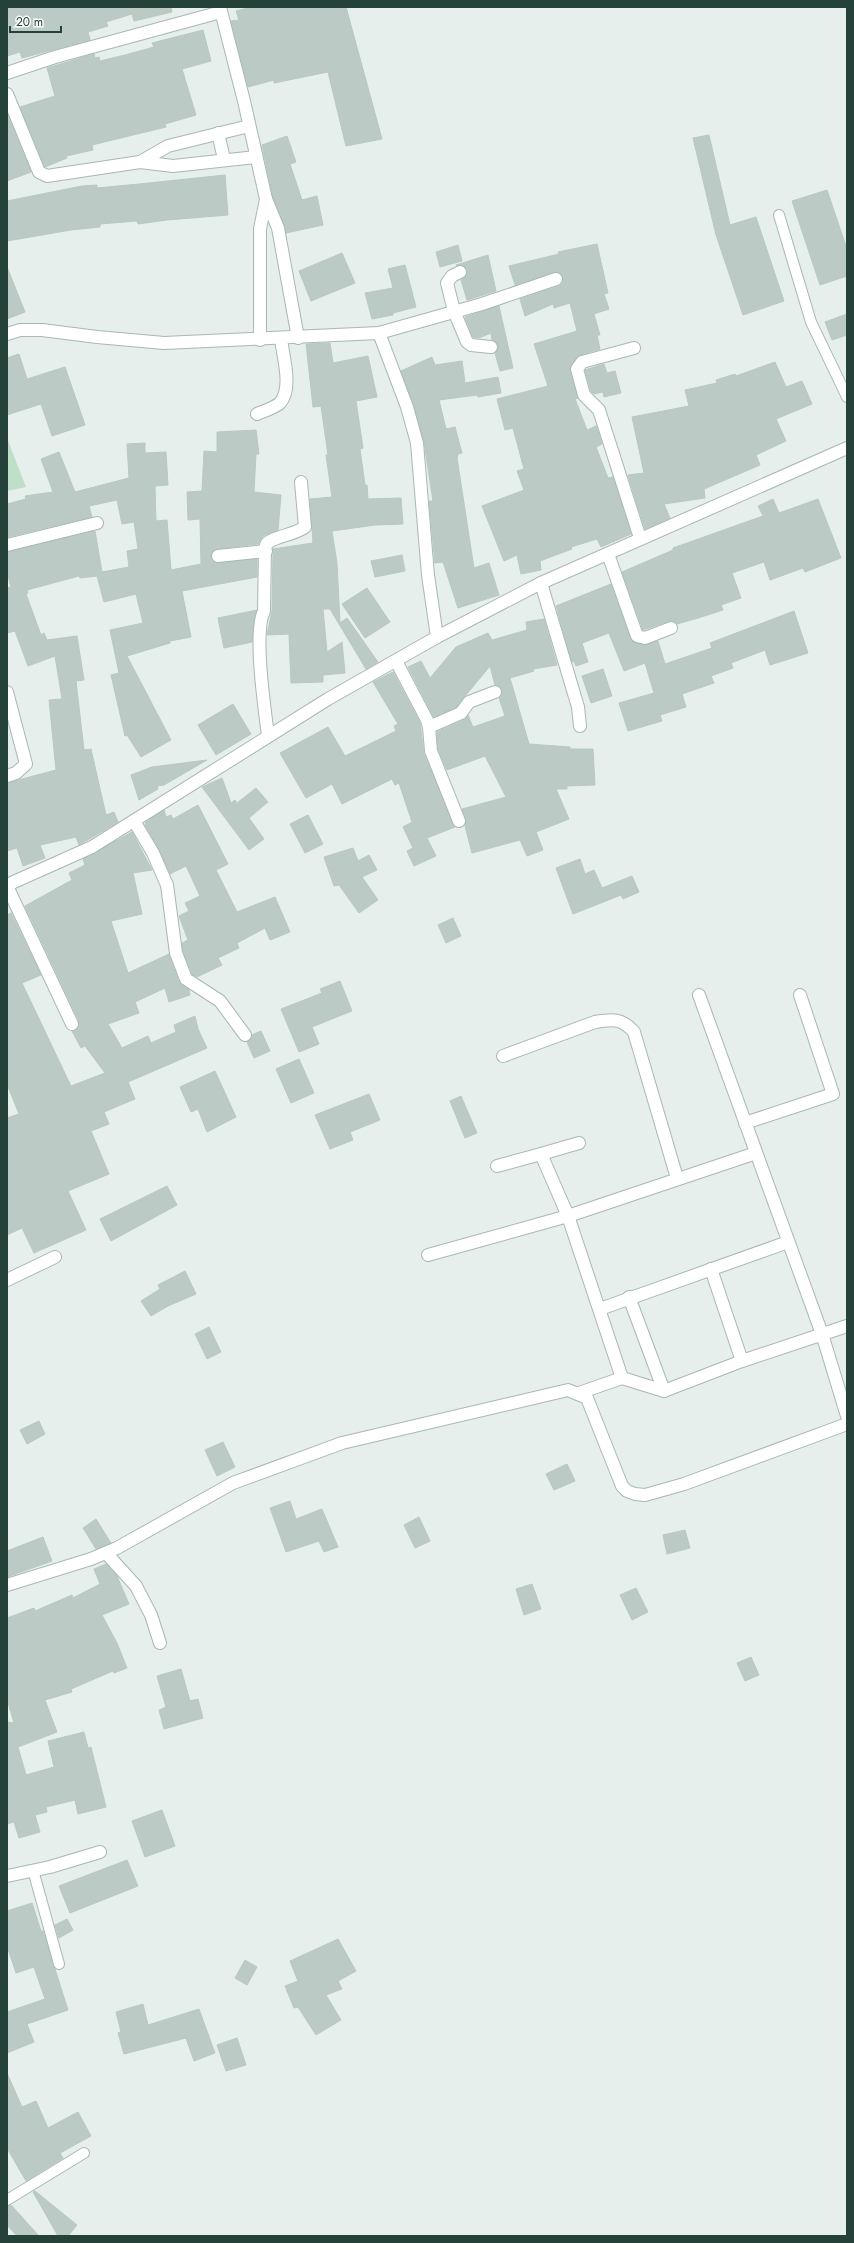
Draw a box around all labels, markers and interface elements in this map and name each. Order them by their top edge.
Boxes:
scale bar [10,8,61,34]
text: 20 m [16,13,43,31]

